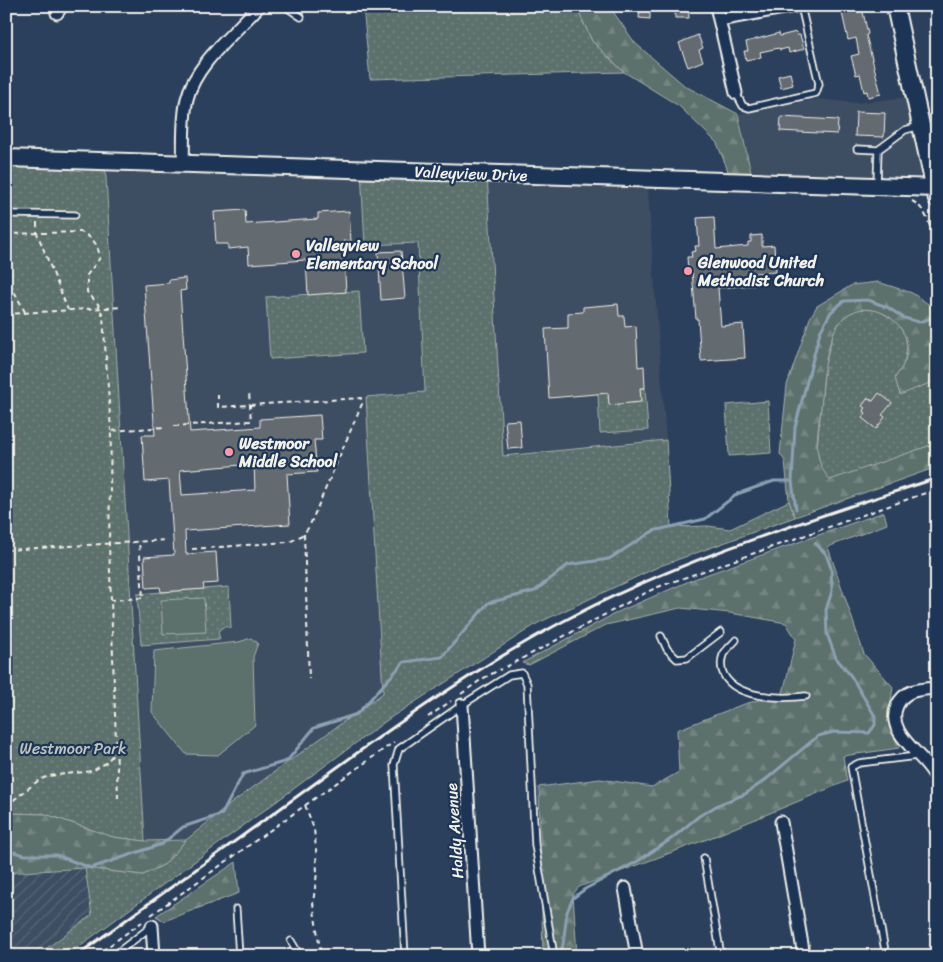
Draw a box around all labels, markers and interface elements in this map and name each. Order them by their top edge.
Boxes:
street label: Valleyview Drive [414,157,528,190]
place label: Valleyview Elementary School [306,231,439,278]
marker: Valleyview Elementary School [290,248,302,260]
place label: Glenwood United Methodist Church [697,248,825,295]
marker: Glenwood United Methodist Church [682,265,694,277]
place label: Westmoor Middle School [238,429,339,476]
marker: Westmoor Middle School [223,446,235,458]
park label: Westmoor Park [20,734,126,763]
street label: Haldy Avenue [437,782,472,880]

